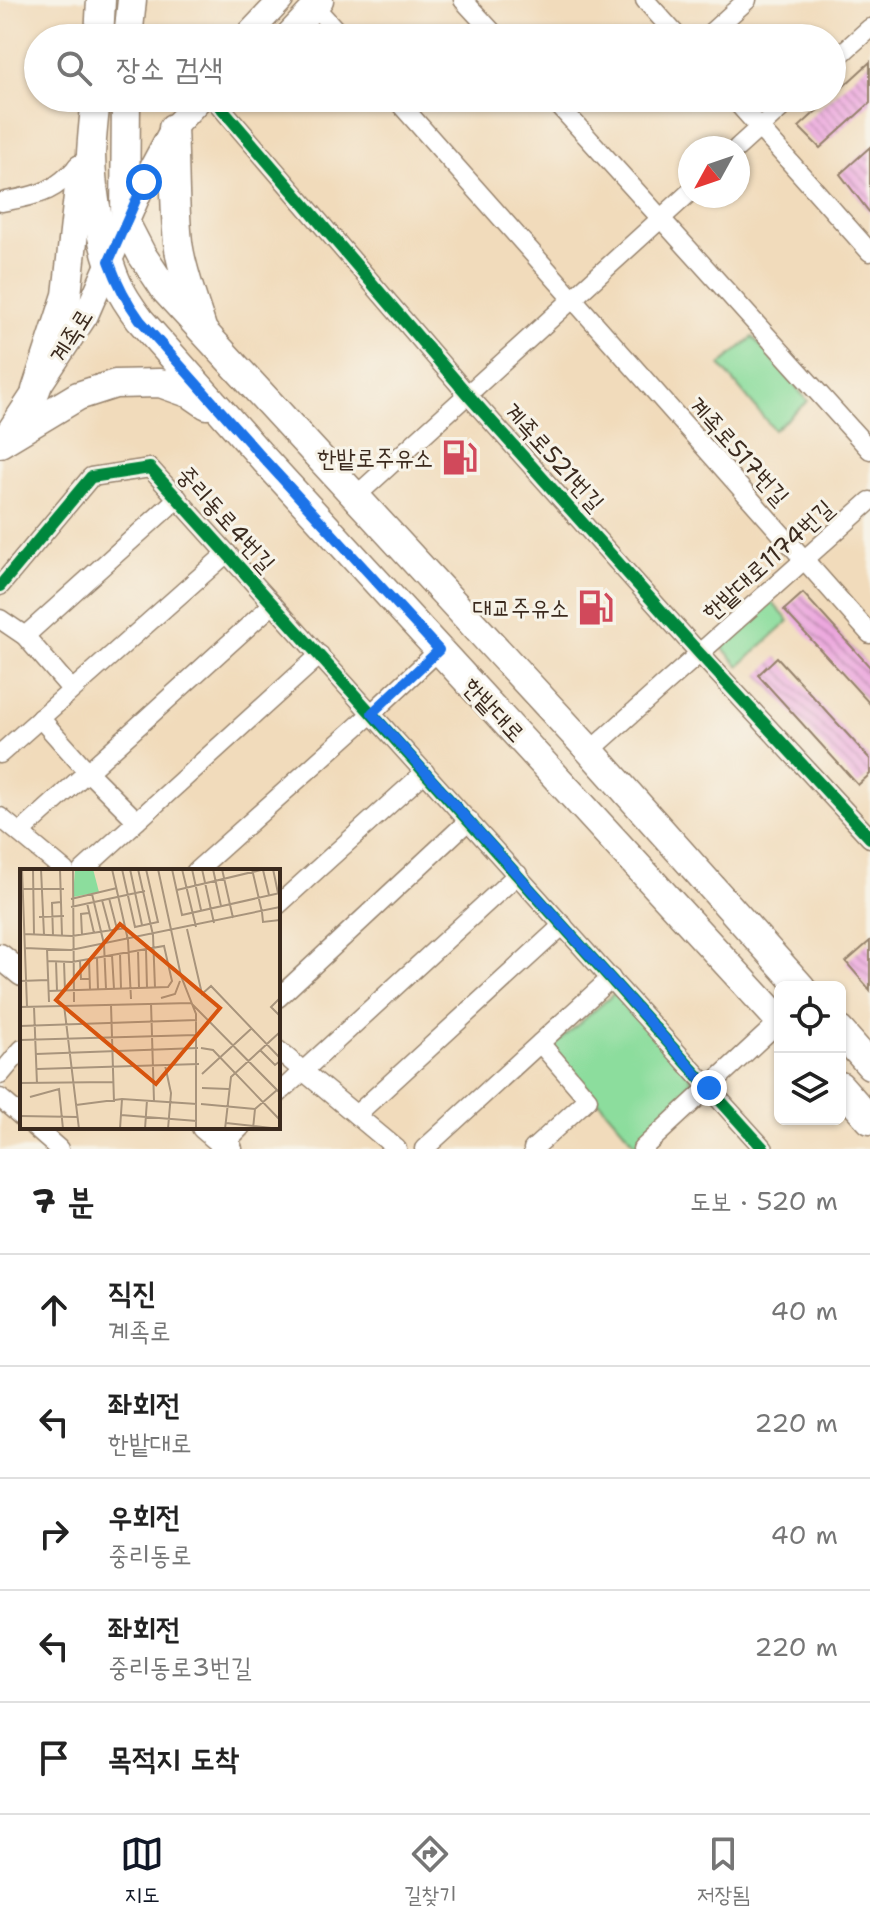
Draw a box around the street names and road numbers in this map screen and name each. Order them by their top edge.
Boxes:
street label: 계족로 [42,303,100,369]
street label: 계족로517번길 [682,390,796,512]
street label: 계족로521번길 [497,396,611,518]
street label: 중리동로4번길 [170,459,282,579]
street label: 한밭대로1174번길 [695,492,841,628]
street label: 한밭대로 [456,671,532,749]

